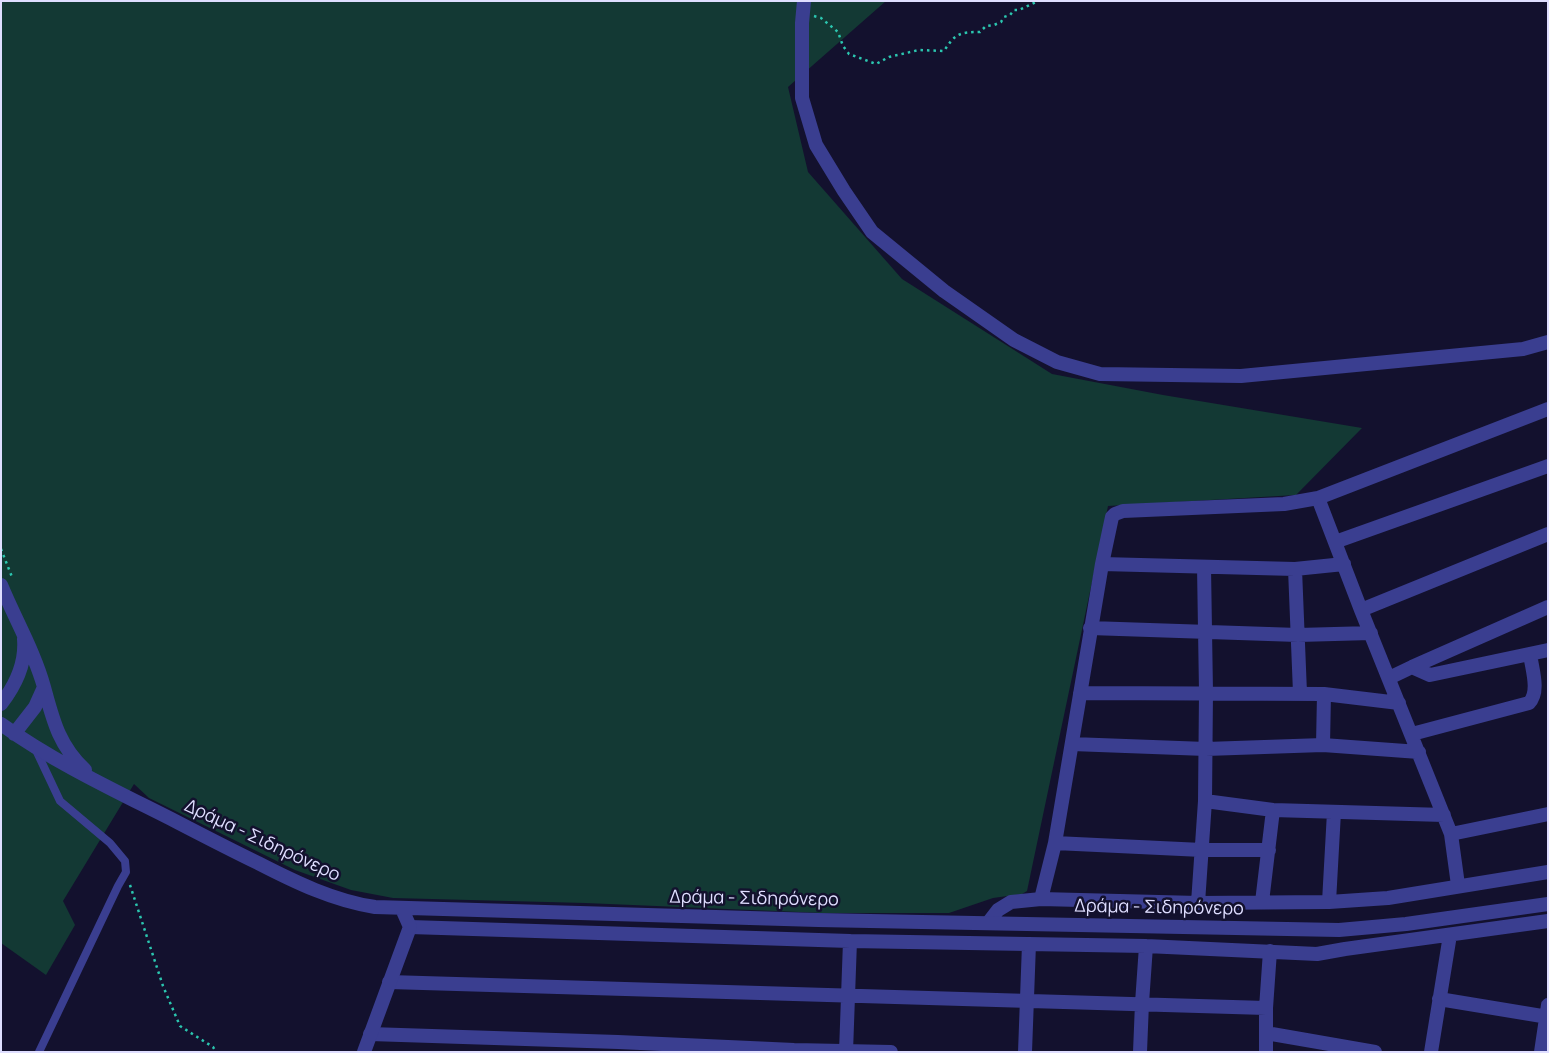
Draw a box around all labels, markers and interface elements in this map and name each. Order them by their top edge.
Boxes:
street label: Δράμα - Σιδηρόνερο [181,795,343,887]
street label: Δράμα - Σιδηρόνερο [669,887,839,911]
street label: Δράμα - Σιδηρόνερο [1074,896,1244,920]

